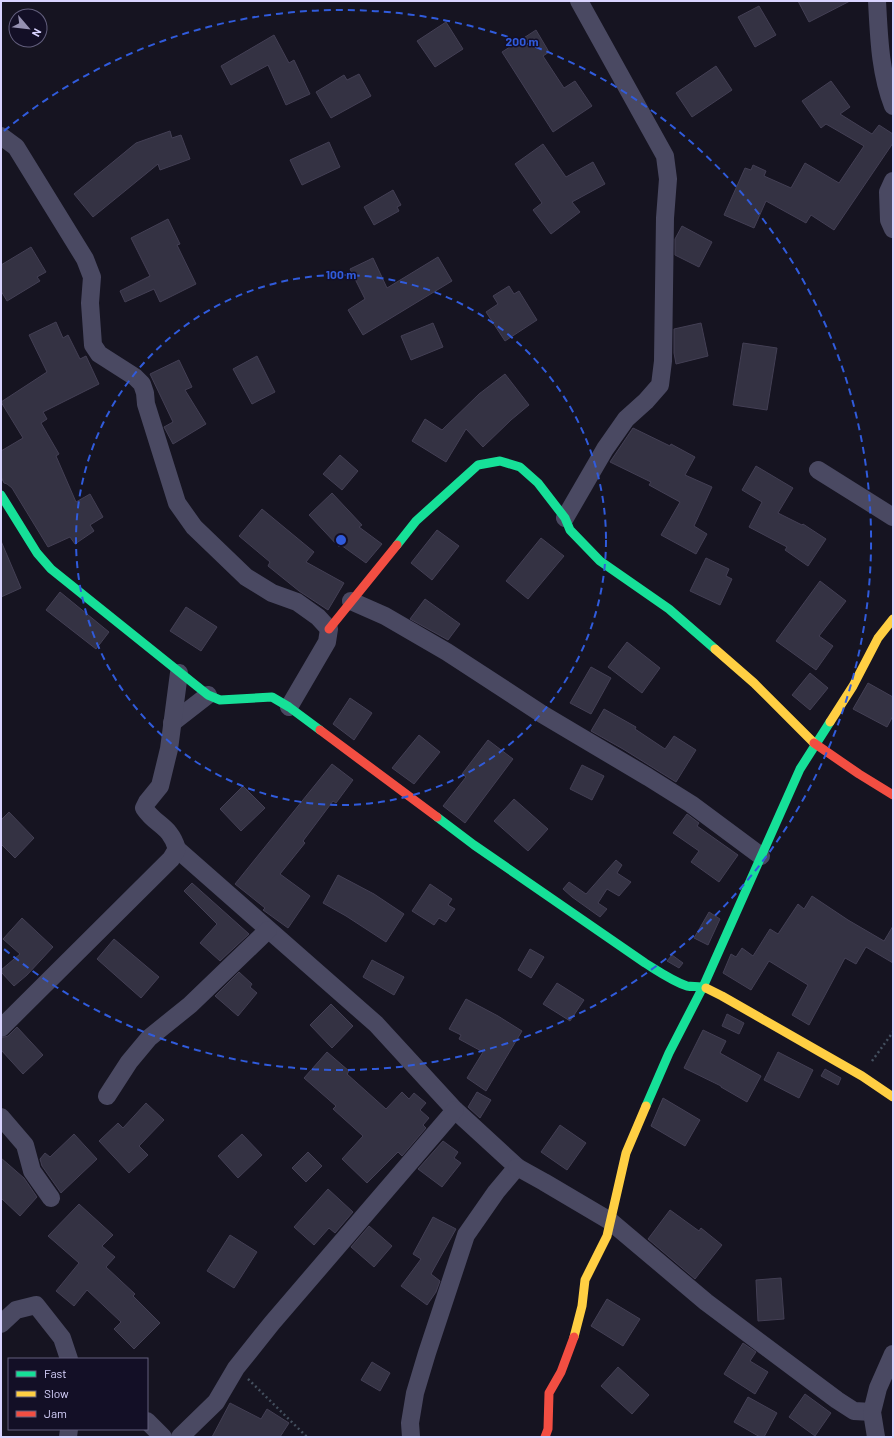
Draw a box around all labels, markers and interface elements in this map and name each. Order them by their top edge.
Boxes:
north arrow [8,8,48,48]
text: N [30,27,45,39]
text: 200 m [506,34,538,48]
text: 100 m [326,267,356,281]
centre of rings [334,533,348,547]
legend [8,1358,148,1430]
text: Fast [44,1366,67,1380]
text: Slow [44,1386,69,1400]
text: Jam [44,1406,67,1420]

